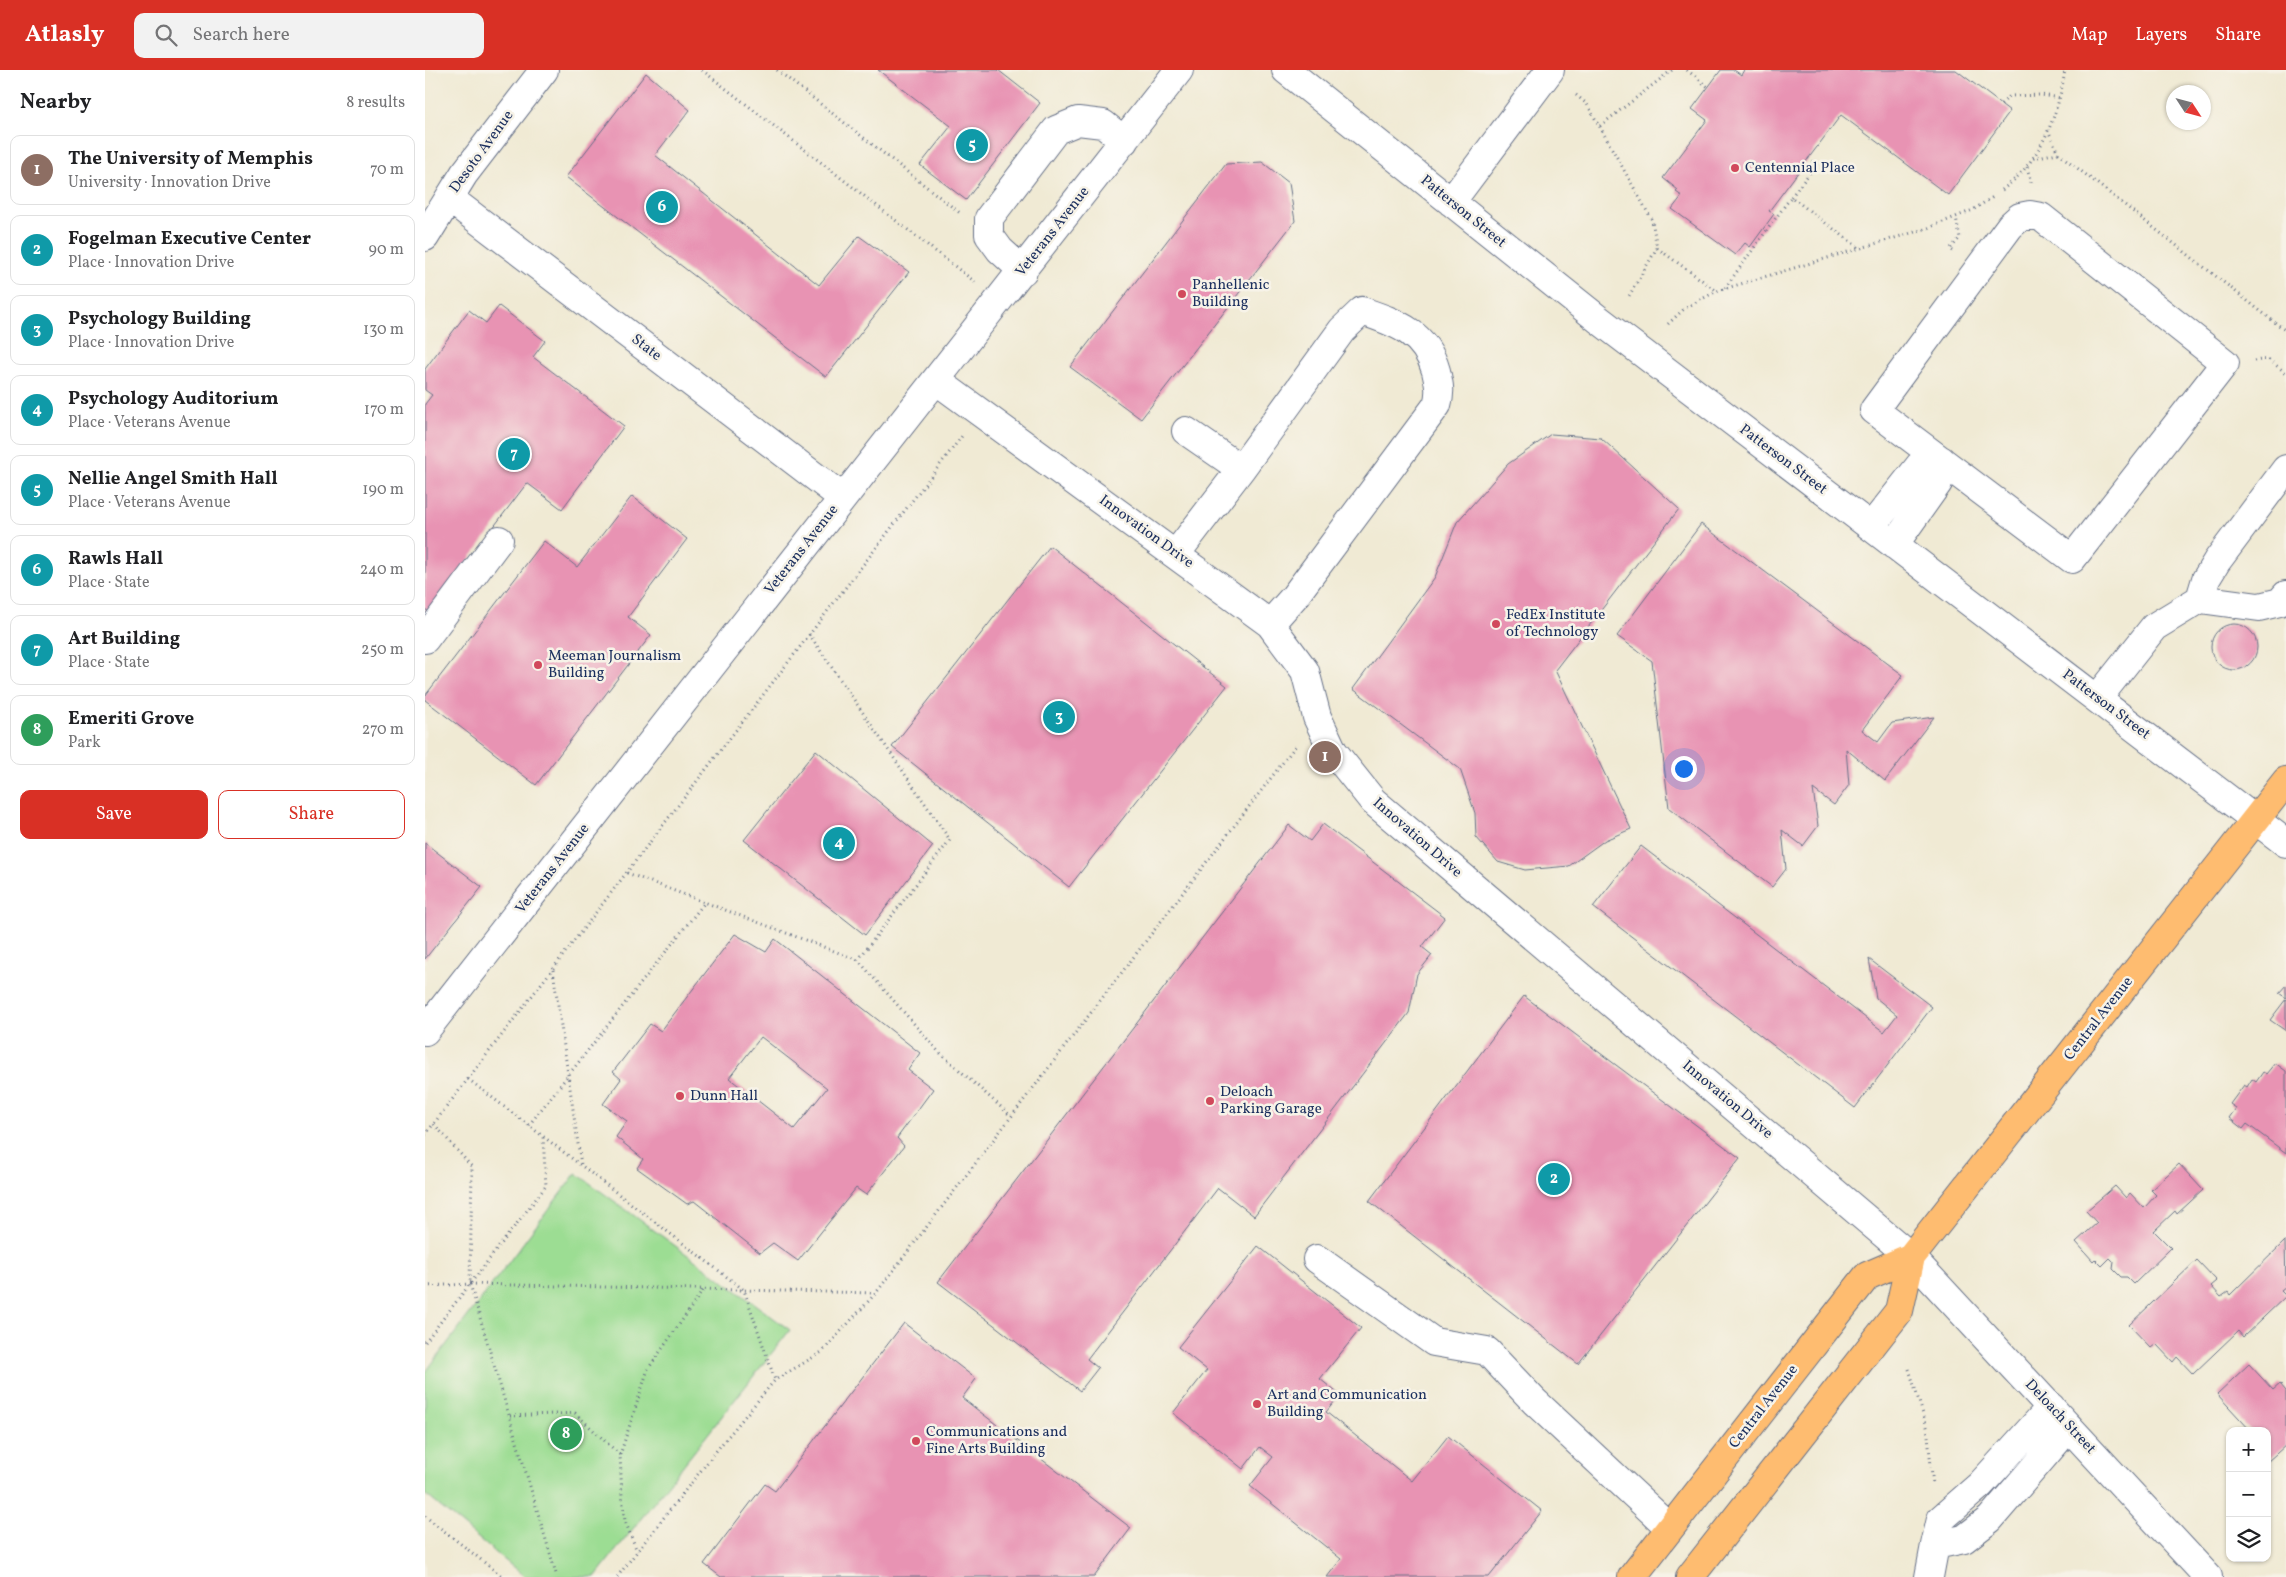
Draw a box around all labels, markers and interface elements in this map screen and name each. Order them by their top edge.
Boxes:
search box [134,13,484,58]
text: Atlasly [25,18,104,52]
icon: search [152,21,180,49]
text: Search here [192,22,290,48]
text: Map [2071,23,2107,48]
text: Layers [2135,23,2187,48]
text: Share [2215,23,2261,48]
north arrow [2166,85,2211,130]
text: Nearby [20,88,91,117]
text: 8 results [346,92,405,114]
street label: Desoto Avenue [445,106,519,198]
pin: 5 [956,126,988,164]
text: The University of Memphis [68,146,313,172]
place label: Centennial Place [1745,158,1855,179]
text: 1 [34,159,40,181]
text: 70 m [370,159,404,181]
marker: Centennial Place [1729,162,1741,174]
street label: Patterson Street [1415,171,1511,253]
text: University · Innovation Drive [68,172,271,194]
street label: Veterans Avenue [1011,182,1095,282]
pin: 6 [646,188,678,226]
text: Fogelman Executive Center [68,226,311,252]
text: 2 [33,239,41,261]
text: 90 m [368,239,404,261]
text: Place · Innovation Drive [68,252,234,274]
place label: Panhellenic Building [1192,275,1270,313]
marker: Panhellenic Building [1176,288,1188,300]
text: Psychology Building [68,306,251,332]
text: 3 [33,319,41,341]
text: 130 m [363,319,404,341]
street label: State [626,330,666,366]
text: Place · Innovation Drive [68,332,234,354]
text: Psychology Auditorium [68,386,279,412]
text: 4 [32,399,42,421]
text: 170 m [364,399,404,421]
text: Place · Veterans Avenue [68,412,231,434]
street label: Patterson Street [1735,420,1831,500]
pin: 7 [498,435,530,473]
text: Nellie Angel Smith Hall [68,466,278,492]
text: 5 [33,479,41,501]
text: 190 m [362,479,404,501]
street label: Innovation Drive [1094,490,1198,574]
text: Place · Veterans Avenue [68,492,231,514]
street label: Veterans Avenue [760,500,844,600]
text: Rawls Hall [68,546,163,572]
text: 6 [33,559,41,581]
text: 240 m [360,559,404,581]
text: Place · State [68,572,150,594]
place label: FedEx Institute of Technology [1506,605,1605,643]
marker: FedEx Institute of Technology [1490,618,1502,630]
text: Art Building [68,626,180,652]
text: 7 [33,639,41,661]
text: 250 m [361,639,404,661]
place label: Meeman Journalism Building [548,646,681,684]
text: Place · State [68,652,150,674]
marker: Meeman Journalism Building [532,659,544,671]
street label: Patterson Street [2058,665,2154,745]
pin: 3 [1043,698,1075,736]
text: Emeriti Grove [68,706,194,732]
text: 8 [33,719,41,741]
text: 270 m [362,719,404,741]
text: Park [68,732,101,754]
pin: 1 [1309,738,1341,776]
your location [1671,756,1697,782]
button: Save [20,790,208,839]
button: Share [218,790,405,839]
street label: Innovation Drive [1368,793,1466,883]
street label: Veterans Avenue [511,819,595,919]
pin: 4 [823,824,855,862]
street label: Central Avenue [2060,973,2138,1065]
street label: Innovation Drive [1677,1056,1777,1144]
place label: Deloach Parking Garage [1220,1082,1322,1120]
place label: Dunn Hall [690,1086,758,1107]
marker: Dunn Hall [674,1090,686,1102]
marker: Deloach Parking Garage [1204,1095,1216,1107]
pin: 2 [1538,1160,1570,1198]
street label: Central Avenue [1725,1361,1803,1453]
street label: Deloach Street [2020,1375,2100,1459]
place label: Art and Communication Building [1267,1385,1427,1423]
marker: Art and Communication Building [1251,1398,1263,1410]
pin: 8 [550,1415,582,1453]
place label: Communications and Fine Arts Building [926,1422,1067,1460]
map controls [2226,1427,2271,1562]
button: + [2226,1427,2271,1472]
marker: Communications and Fine Arts Building [910,1435,922,1447]
button: − [2226,1472,2271,1517]
button: layers [2226,1517,2271,1562]

